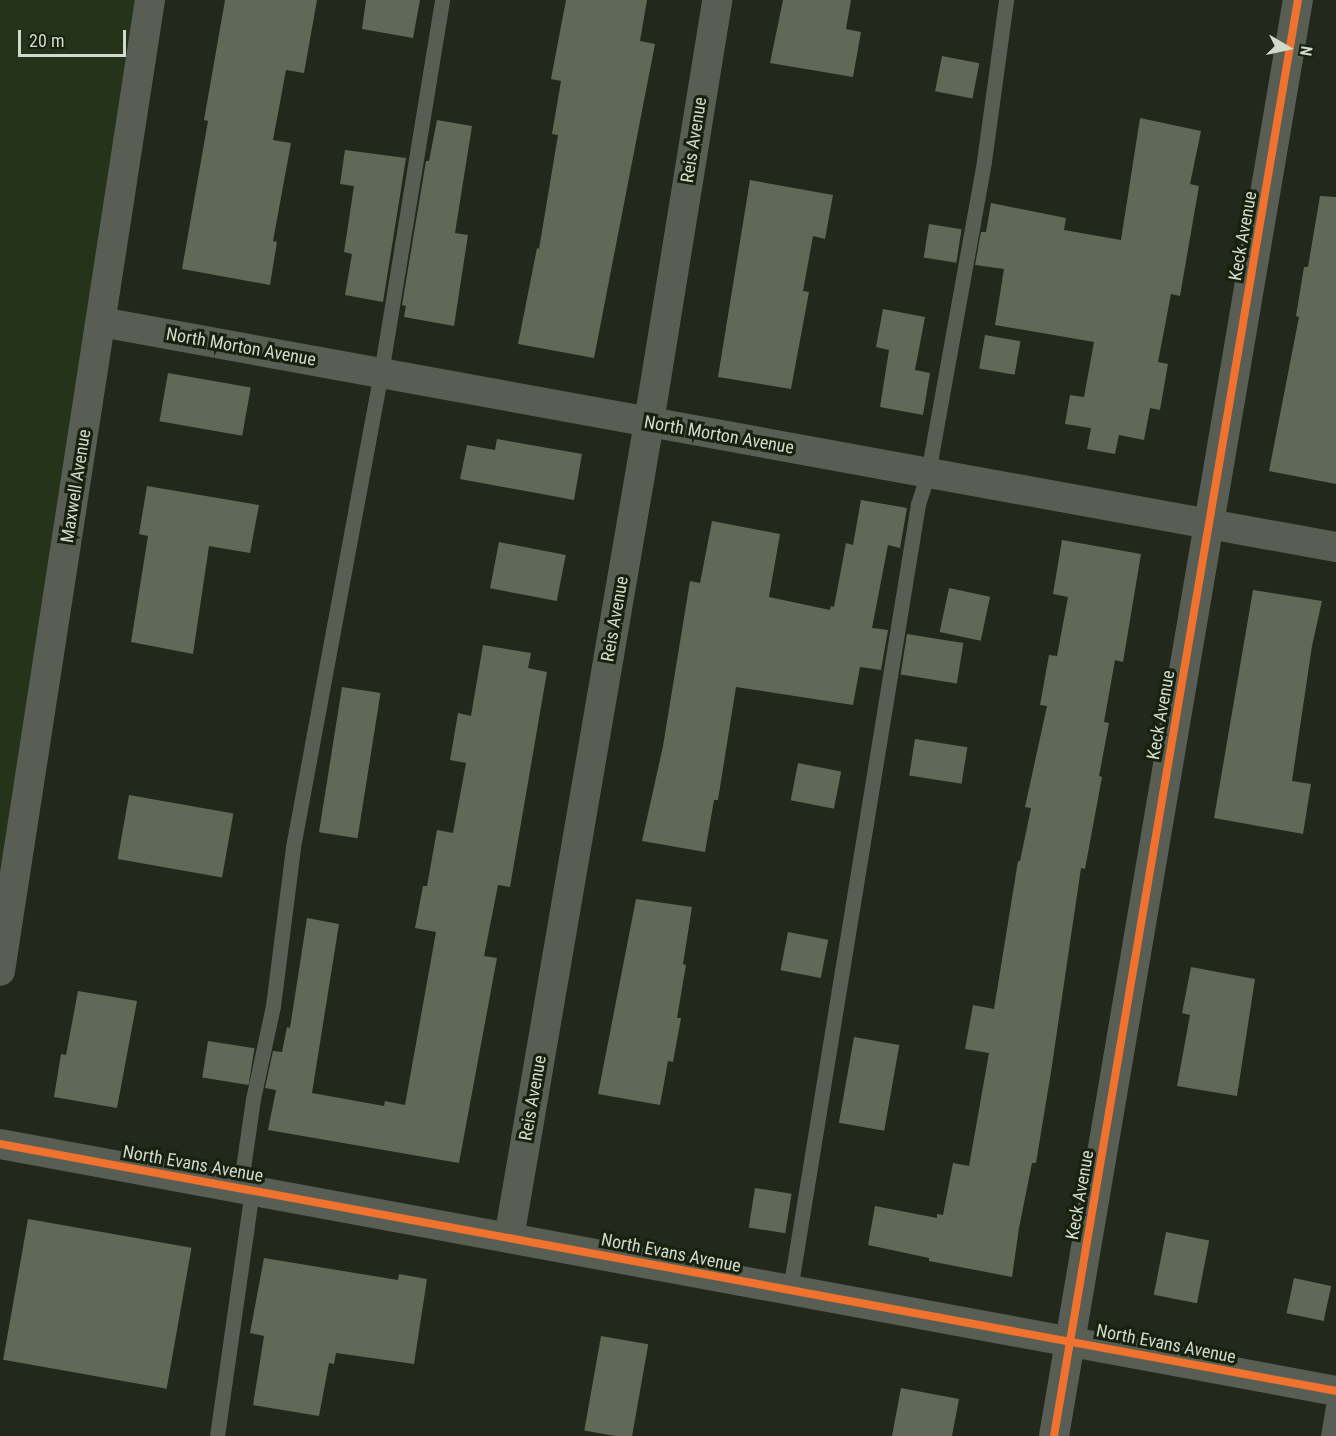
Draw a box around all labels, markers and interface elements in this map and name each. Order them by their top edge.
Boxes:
scale bar [21,18,129,56]
north arrow [1258,18,1318,78]
text: 20 m [29,30,64,51]
text: N [1296,45,1316,57]
street label: Reis Avenue [677,96,711,184]
street label: Keck Avenue [1225,190,1261,282]
street label: North Morton Avenue [164,323,318,371]
street label: North Morton Avenue [642,411,796,459]
street label: Maxwell Avenue [56,428,96,544]
street label: Reis Avenue [597,575,633,663]
street label: Keck Avenue [1143,669,1179,761]
street label: Reis Avenue [515,1054,551,1142]
street label: North Evans Avenue [121,1141,265,1187]
street label: Keck Avenue [1062,1149,1098,1241]
street label: North Evans Avenue [599,1229,743,1277]
street label: North Evans Avenue [1094,1320,1238,1368]

